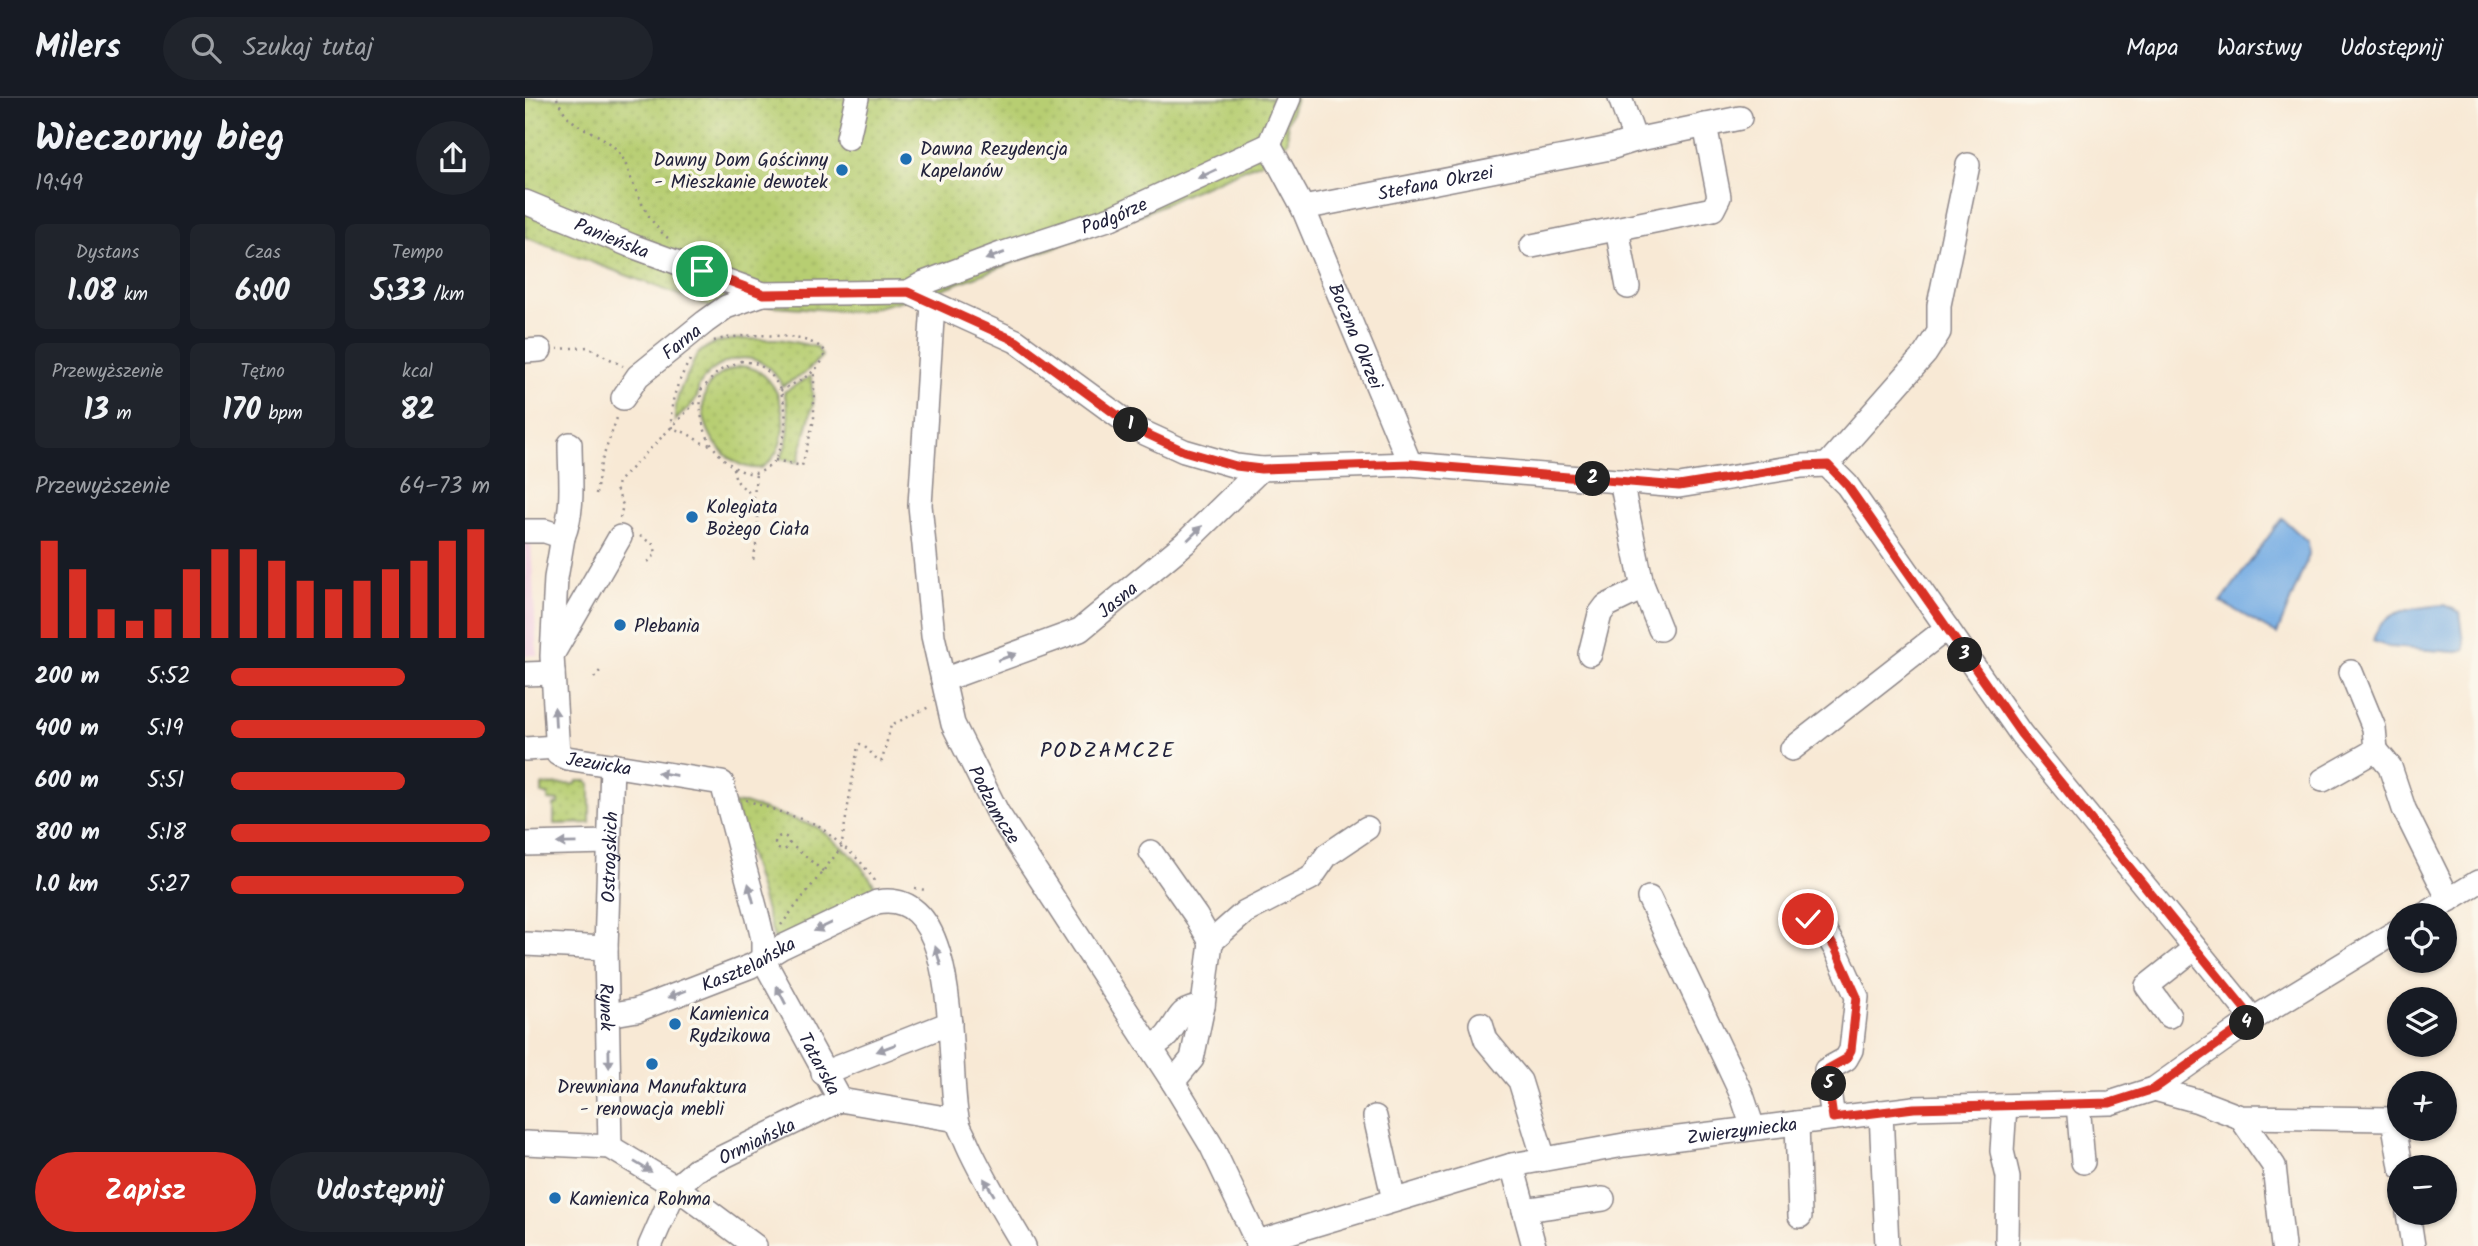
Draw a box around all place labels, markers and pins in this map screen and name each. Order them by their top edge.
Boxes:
place label: Dawna Rezydencja Kapelanów [920,135,1068,187]
place label: Dawny Dom Gościnny - Mieszkanie dewotek [653,146,829,198]
marker: Dawna Rezydencja Kapelanów [898,151,914,167]
marker: Dawny Dom Gościnny - Mieszkanie dewotek [834,162,850,178]
pin [672,241,732,301]
pin: 1 [1113,408,1149,442]
pin: 2 [1575,462,1611,496]
place label: Kolegiata Bożego Ciała [706,493,809,545]
marker: Kolegiata Bożego Ciała [684,509,700,525]
place label: Plebania [634,612,700,642]
marker: Plebania [612,617,628,633]
pin: 3 [1947,638,1983,672]
pin [1778,889,1838,949]
place label: Kamienica Rydzikowa [689,1000,771,1052]
pin: 4 [2229,1006,2265,1040]
marker: Kamienica Rydzikowa [667,1016,683,1032]
marker: Drewniana Manufaktura - renowacja mebli [644,1056,660,1072]
pin: 5 [1811,1066,1847,1102]
place label: Drewniana Manufaktura - renowacja mebli [557,1073,747,1125]
place label: Kamienica Rohma [569,1185,711,1215]
marker: Kamienica Rohma [547,1190,563,1206]

